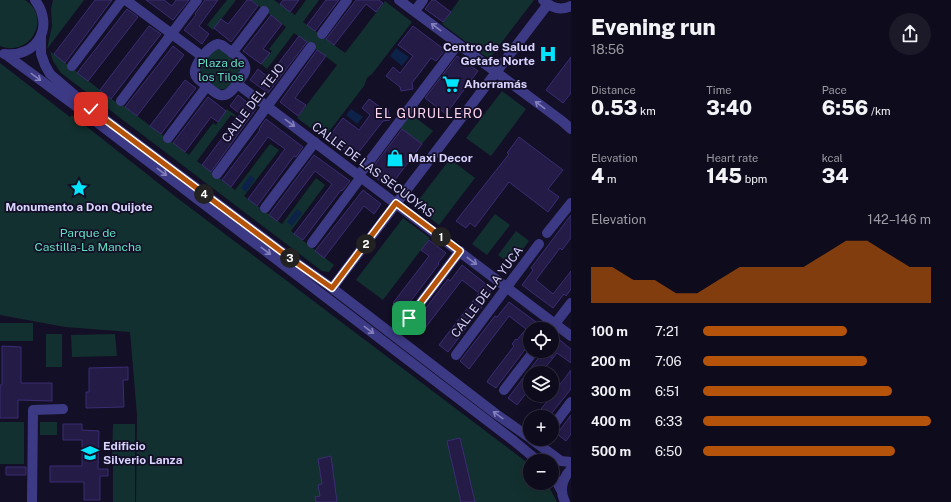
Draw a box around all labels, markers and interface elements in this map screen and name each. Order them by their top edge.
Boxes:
button: share [889,13,931,55]
text: Evening run [591,14,716,40]
one-way arrow [431,23,442,32]
place label: Centro de Salud Getafe Norte [443,40,535,68]
text: 18:56 [591,42,624,57]
hospital icon: Centro de Salud Getafe Norte [538,44,558,64]
park label: Plaza de los Tilos [197,56,245,84]
street label: CALLE DEL TEJO [219,61,287,145]
one-way arrow [31,73,42,81]
supermarket icon: Ahorramás [441,74,461,94]
place label: Ahorramás [464,77,527,91]
text: Distance [591,84,636,96]
text: Time [706,84,731,96]
text: Pace [822,84,847,96]
pin [74,92,108,126]
text: 0.53 [591,96,637,120]
text: 3:40 [706,96,752,120]
text: 6:56 [822,96,868,120]
icon: check [80,98,102,120]
one-way arrow [535,101,546,109]
text: km [637,105,656,117]
text: /km [868,105,891,117]
district label: EL GURULLERO [375,106,483,121]
one-way arrow [284,119,295,128]
street label: CALLE DE LAS SECUOYAS [309,119,437,221]
shop icon: Maxi Decor [385,148,405,168]
place label: Maxi Decor [408,151,473,165]
text: Elevation [591,152,638,164]
text: Heart rate [706,152,758,164]
text: kcal [822,152,843,164]
text: 4 [591,164,604,188]
text: 145 [706,164,742,188]
text: 34 [822,164,849,188]
one-way arrow [157,168,168,177]
text: m [604,173,617,185]
text: bpm [742,173,767,185]
place icon: Monumento a Don Quijote [69,178,89,198]
pin: 4 [194,184,214,204]
text: 4 [200,188,208,200]
place label: Monumento a Don Quijote [5,200,153,214]
text: Elevation [591,212,646,227]
text: 142–146 m [868,212,931,227]
park label: Parque de Castilla-La Mancha [34,226,142,254]
pin: 1 [431,227,451,247]
text: 1 [439,231,443,243]
pin: 2 [356,234,376,254]
text: 2 [363,238,370,250]
street label: CALLE DE LA YUCA [448,243,526,340]
one-way arrow [260,247,271,255]
pin: 3 [280,248,300,268]
text: 3 [286,252,294,264]
one-way arrow [467,256,478,265]
pin [392,301,426,335]
icon: arrive [398,307,420,329]
map controls [523,322,559,490]
button: locate [523,322,559,358]
text: 100 m [591,324,628,339]
text: 7:21 [655,324,679,339]
one-way arrow [364,326,375,334]
text: 200 m [591,354,631,369]
text: 7:06 [655,354,682,369]
button: layers [523,366,559,402]
text: 300 m [591,384,631,399]
text: 6:51 [655,384,680,399]
button: + [523,410,559,446]
one-way arrow [493,411,504,420]
text: 400 m [591,414,631,429]
text: 6:33 [655,414,682,429]
place label: Edificio Silverio Lanza [103,439,183,467]
school or university icon: Edificio Silverio Lanza [80,443,100,463]
text: 500 m [591,444,631,459]
text: 6:50 [655,444,682,459]
button: − [523,454,559,490]

